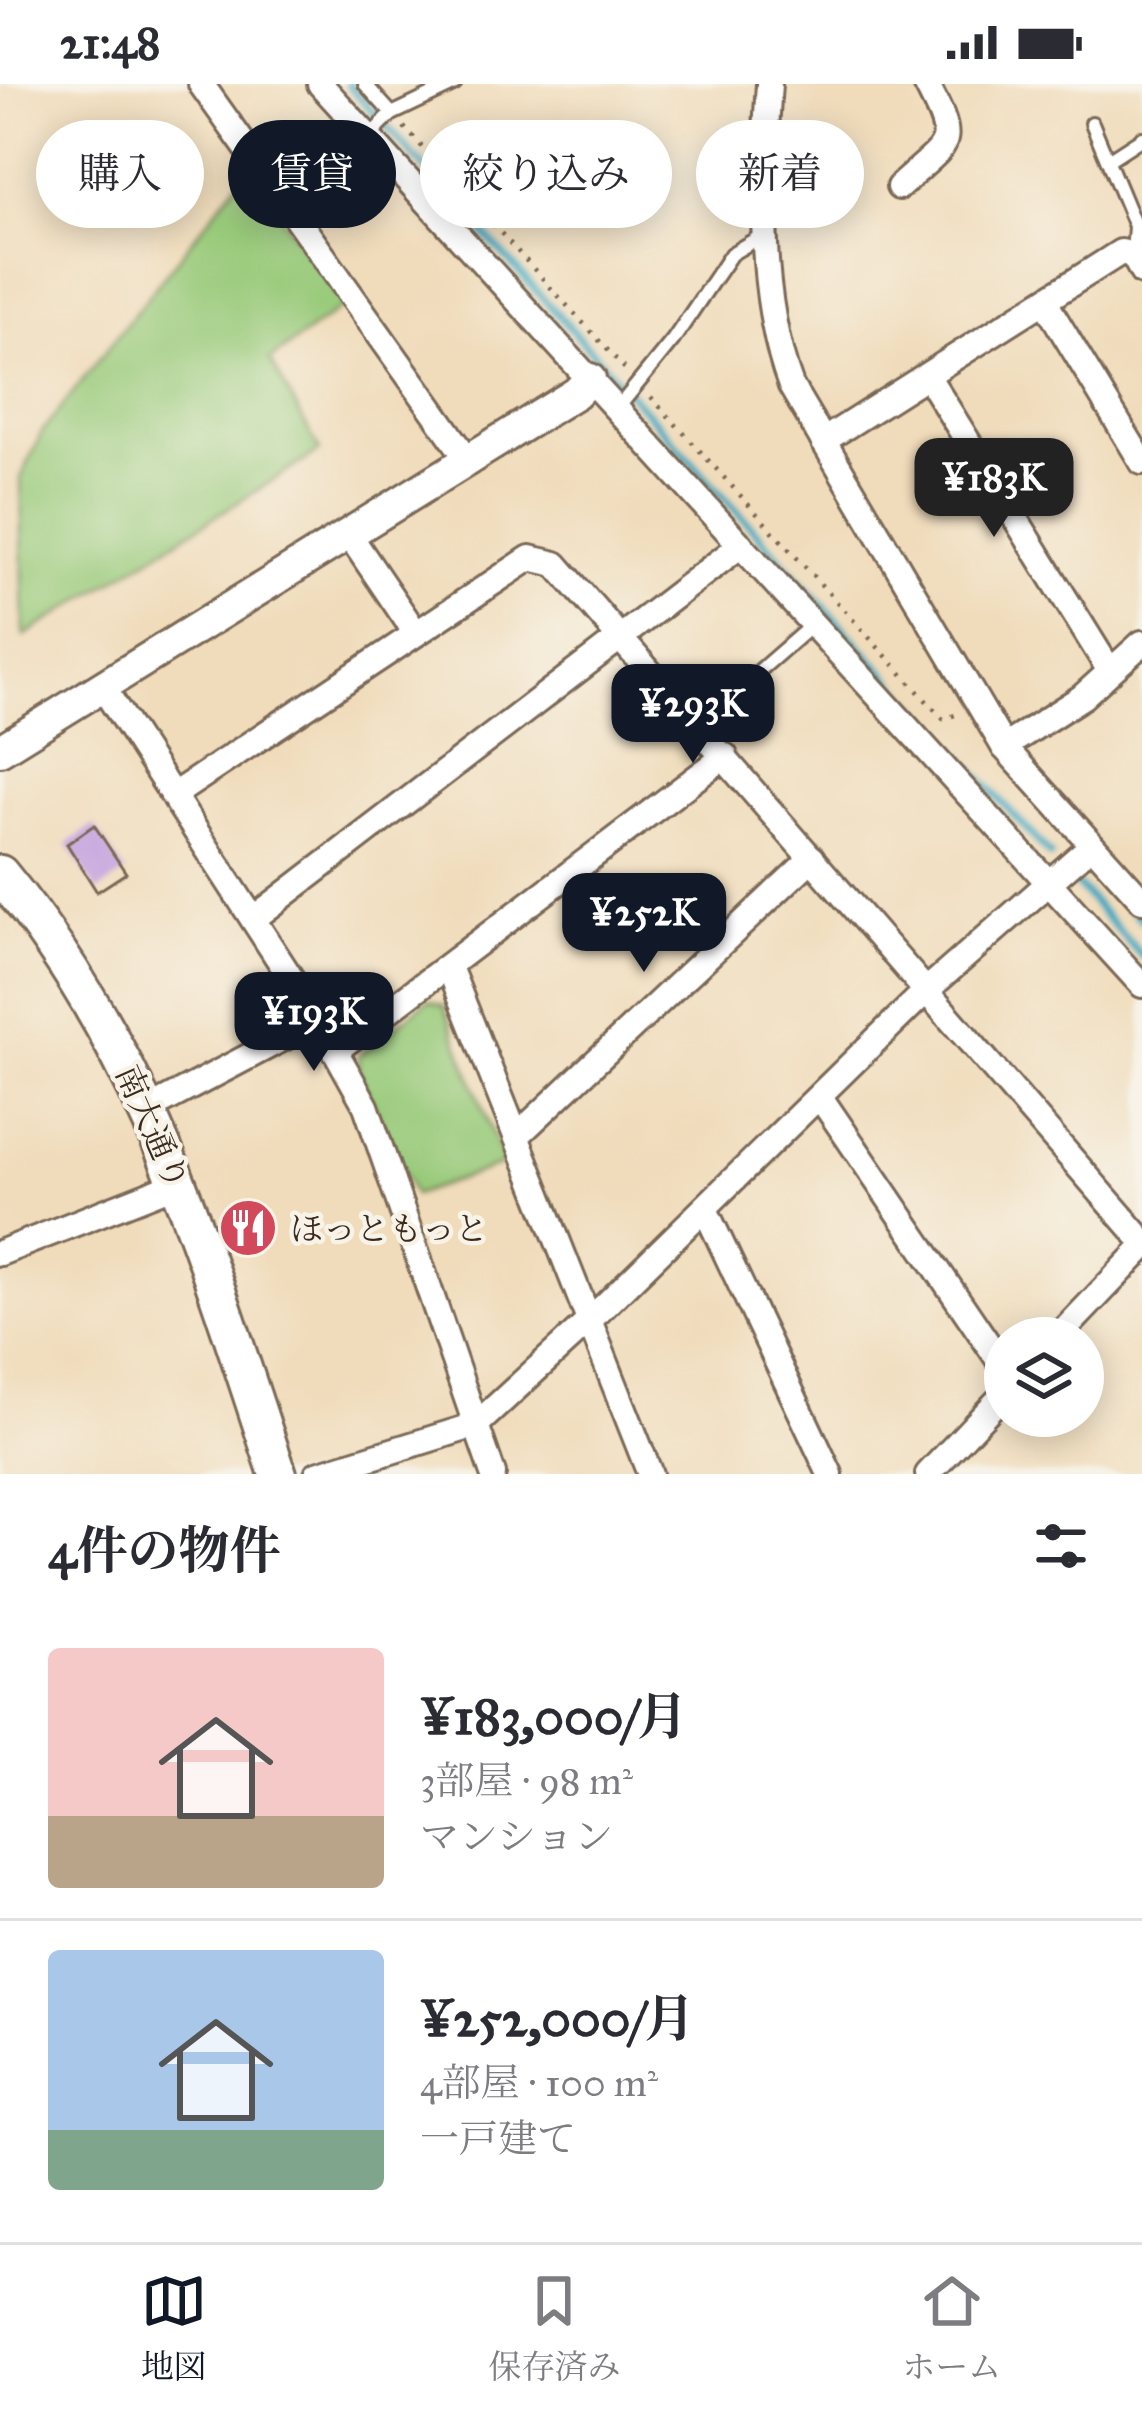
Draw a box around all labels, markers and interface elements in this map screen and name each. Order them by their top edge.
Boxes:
text: 21:48 [60,15,160,70]
chip: 購入 [36,120,204,228]
chip: 賃貸 [228,120,396,228]
chip: 絞り込み [420,120,672,228]
chip: 新着 [696,120,864,228]
pin: ¥183K [910,438,1078,540]
text: ¥183K [941,453,1047,501]
pin: ¥293K [609,664,777,766]
text: ¥293K [638,679,748,727]
pin: ¥252K [560,873,728,975]
text: ¥252K [589,888,699,936]
pin: ¥193K [230,972,398,1074]
text: ¥193K [262,987,366,1035]
street label: 南大通り [107,1059,197,1196]
restaurant icon: ほっともっと [217,1197,279,1259]
place label: ほっともっと [290,1209,488,1249]
map controls [984,1317,1104,1437]
button: layers [984,1317,1104,1437]
icon: filters [1028,1513,1094,1579]
text: 4件の物件 [48,1520,280,1582]
text: ¥183,000/月 [420,1686,688,1748]
icon: home [144,1696,288,1840]
text: 3部屋 · 98 m² [420,1757,633,1805]
text: マンション [420,1813,613,1861]
text: ¥252,000/月 [420,1988,695,2050]
icon: home [144,1998,288,2142]
text: 4部屋 · 100 m² [420,2059,658,2107]
text: 一戸建て [420,2115,576,2163]
tab: 地図 [141,2268,207,2387]
tab: 保存済み [488,2268,620,2387]
tab: ホーム [902,2268,1001,2387]

